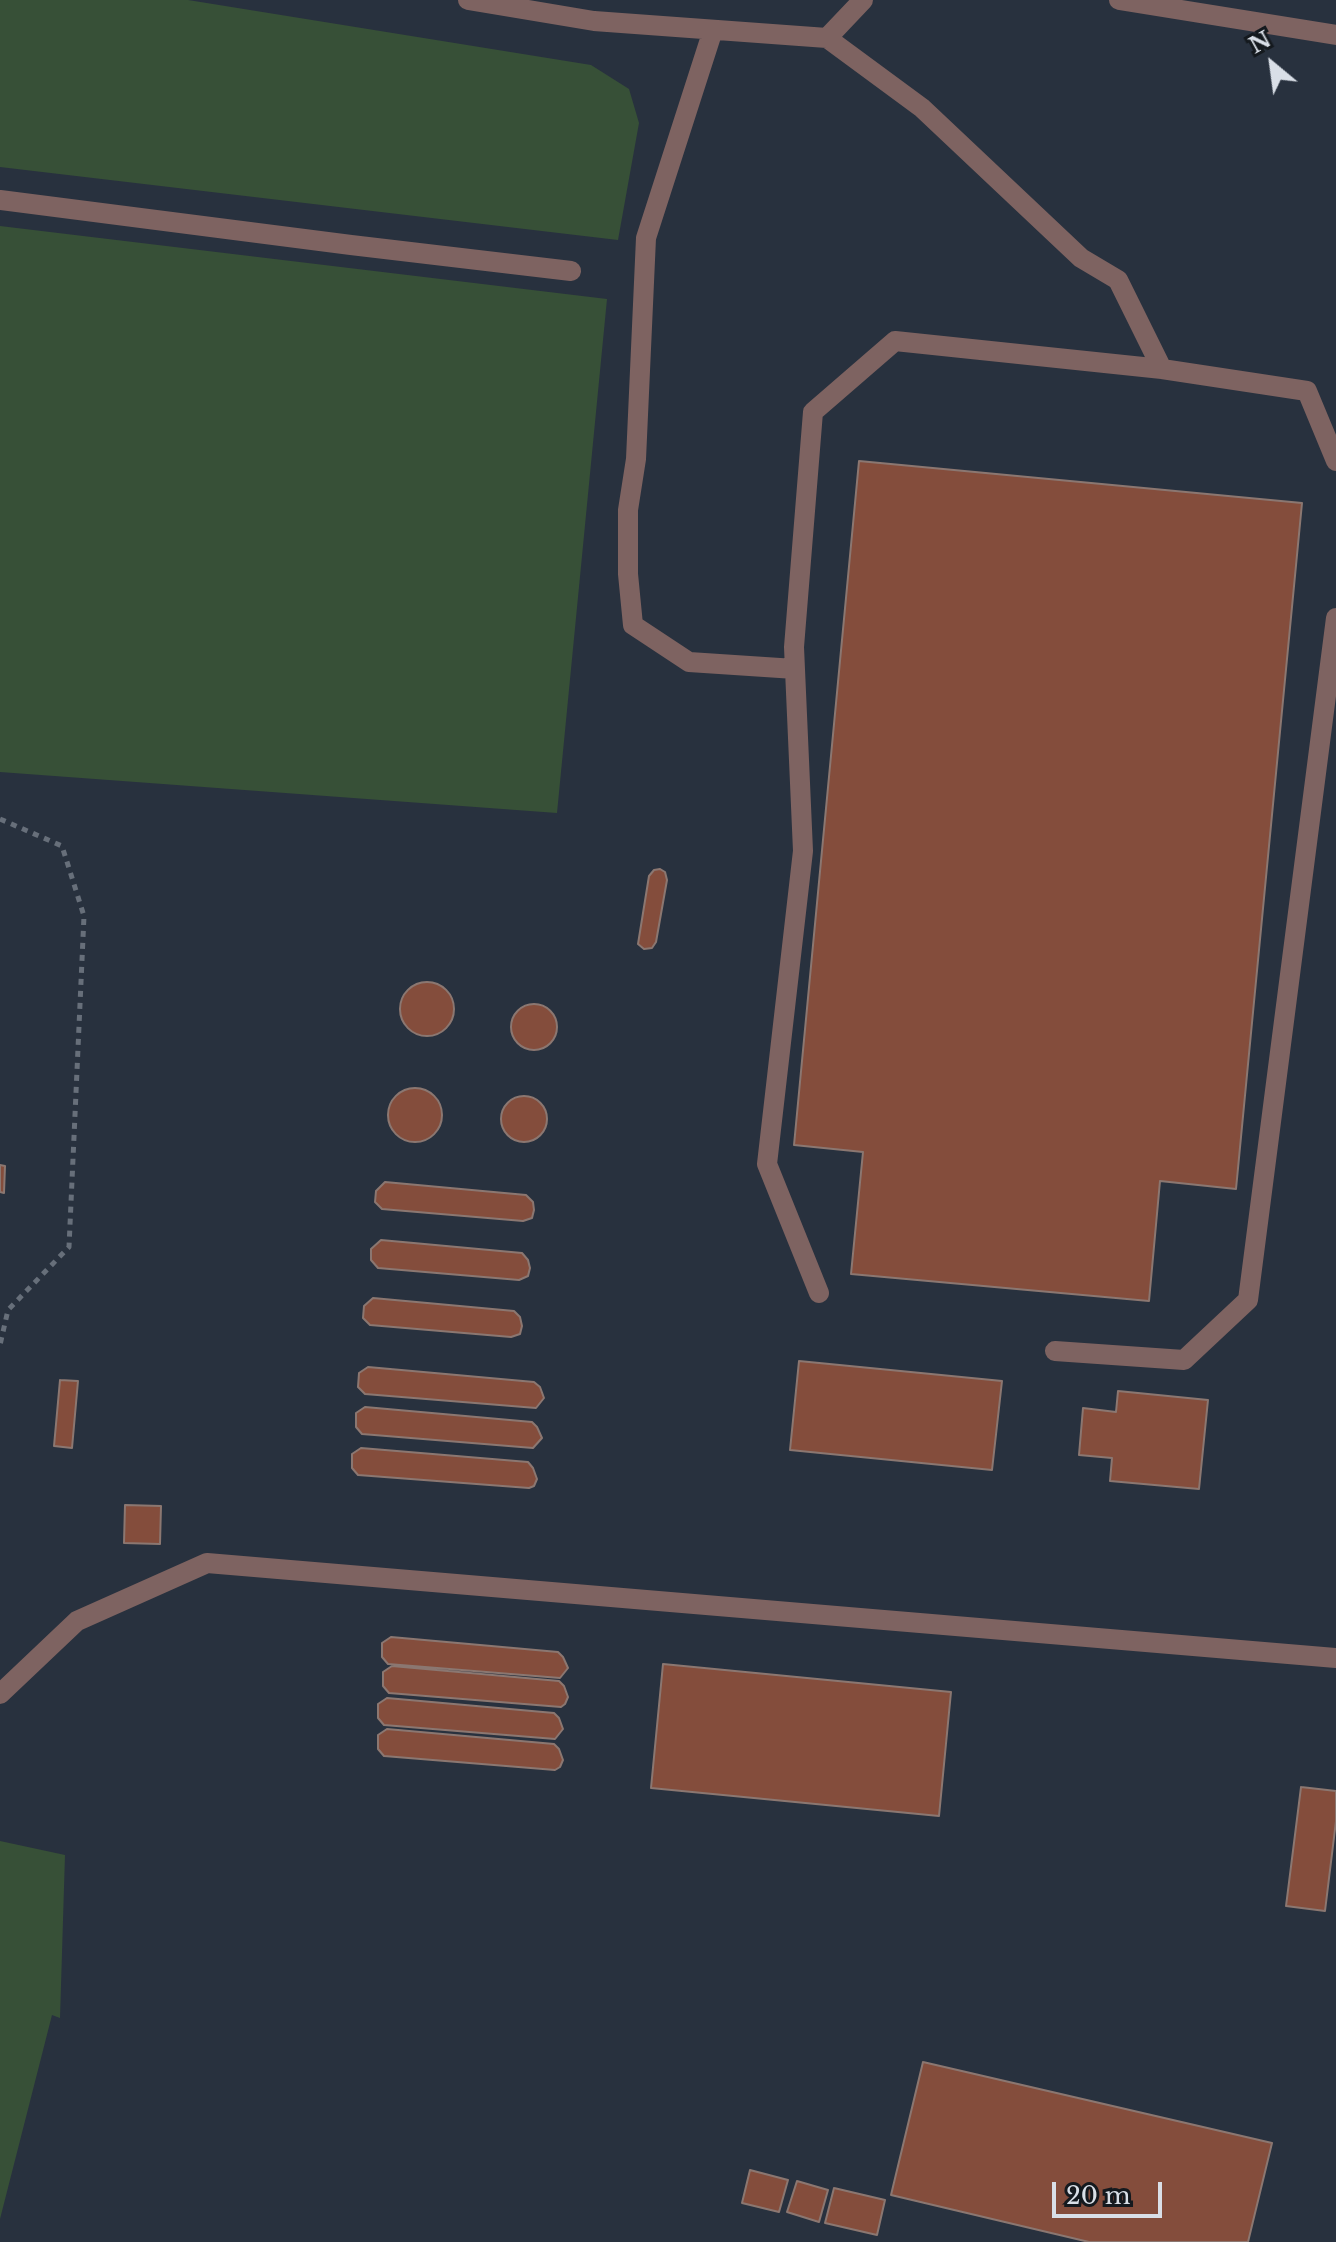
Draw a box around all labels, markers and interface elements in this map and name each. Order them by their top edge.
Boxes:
north arrow [1232,24,1312,104]
text: N [1245,26,1276,59]
scale bar [1056,2166,1166,2216]
text: 20 m [1066,2181,1131,2210]

